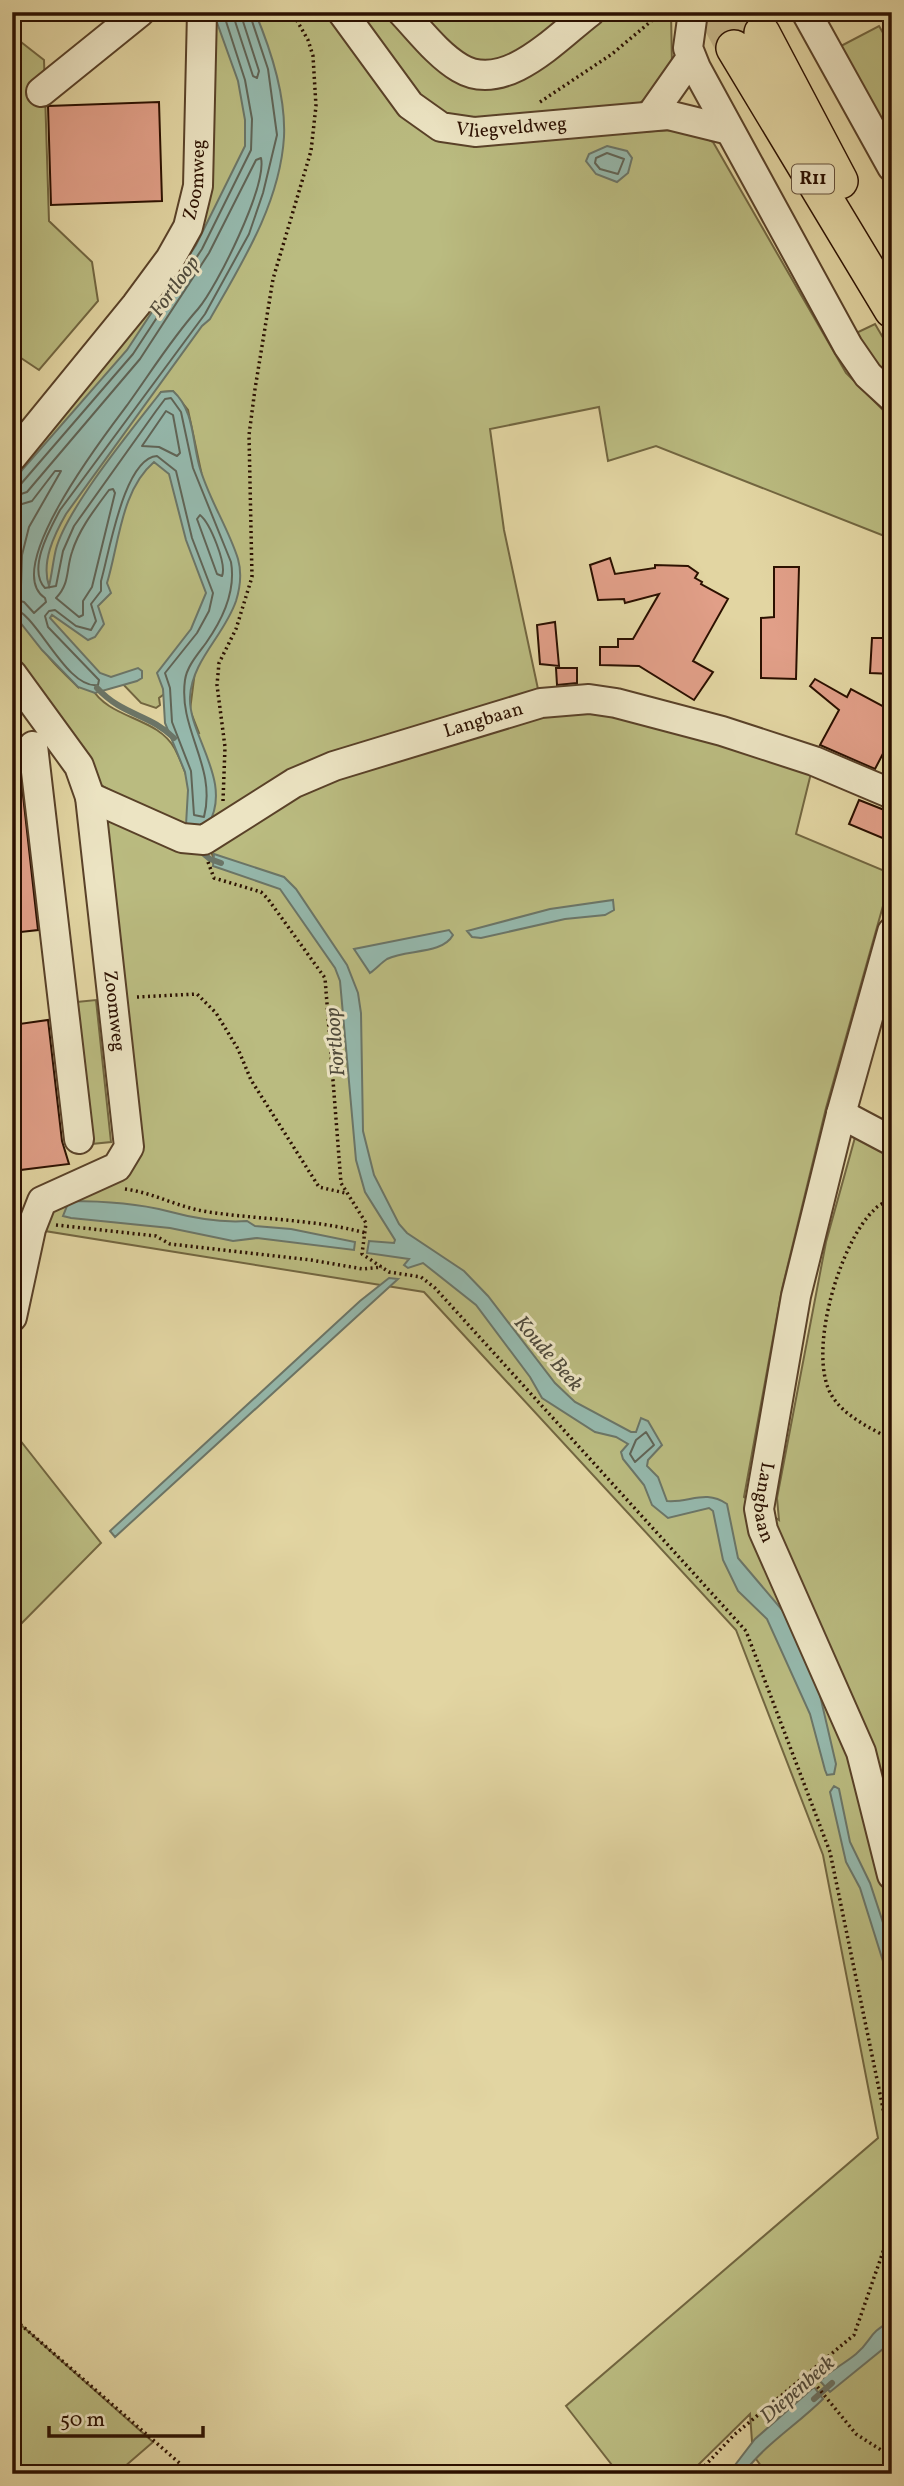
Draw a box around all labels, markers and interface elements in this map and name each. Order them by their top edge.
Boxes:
street label: Vliegveldweg [454,111,568,145]
street label: Zoomweg [177,139,212,223]
road number: R11 [792,164,834,194]
water label: Fortloop [143,250,207,323]
street label: Langbaan [440,696,526,745]
street label: Zoomweg [96,969,131,1053]
water label: Fortloop [319,1006,353,1078]
water label: Koude Beek [507,1310,589,1399]
street label: Langbaan [746,1460,780,1547]
water label: Diepenbeek [754,2349,842,2431]
scale bar [49,2395,203,2439]
text: 50 m [60,2406,105,2435]

